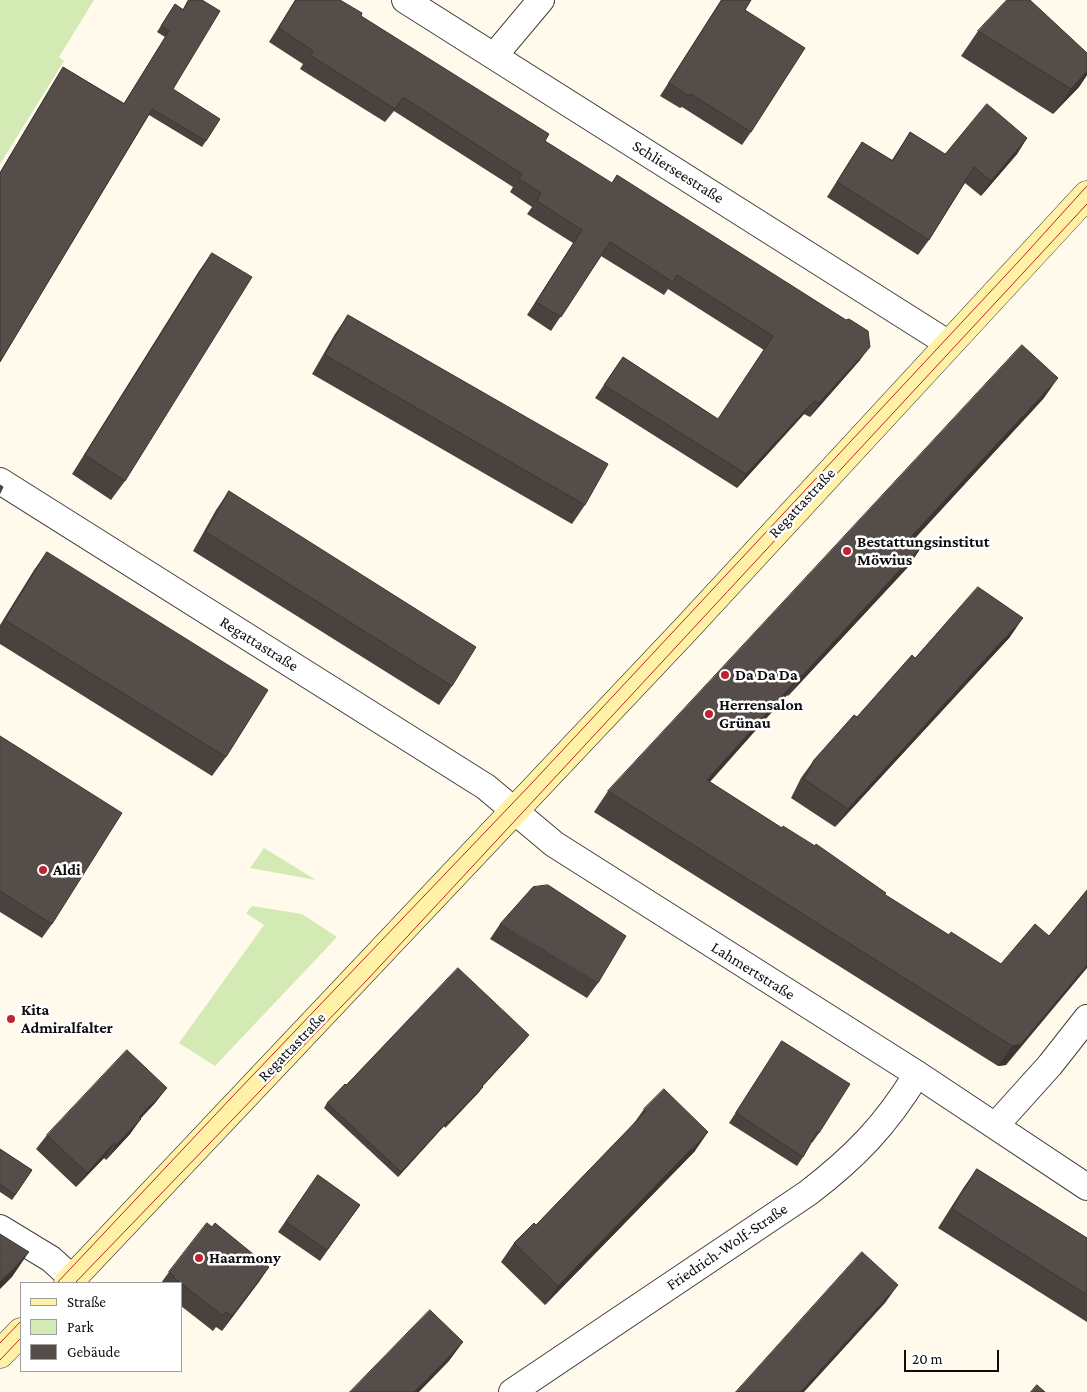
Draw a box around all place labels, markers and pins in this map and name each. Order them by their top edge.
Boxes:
place label: Bestattungsinstitut Möwius [857,532,990,570]
marker: Bestattungsinstitut Möwius [841,545,853,557]
place label: Da Da Da [735,665,798,685]
marker: Da Da Da [719,669,731,681]
place label: Herrensalon Grünau [719,695,803,733]
marker: Herrensalon Grünau [703,708,715,720]
place label: Aldi [53,860,81,880]
marker: Aldi [37,864,49,876]
place label: Kita Admiralfalter [21,1000,113,1038]
marker: Kita Admiralfalter [5,1013,17,1025]
place label: Haarmony [209,1248,281,1268]
marker: Haarmony [193,1252,205,1264]

